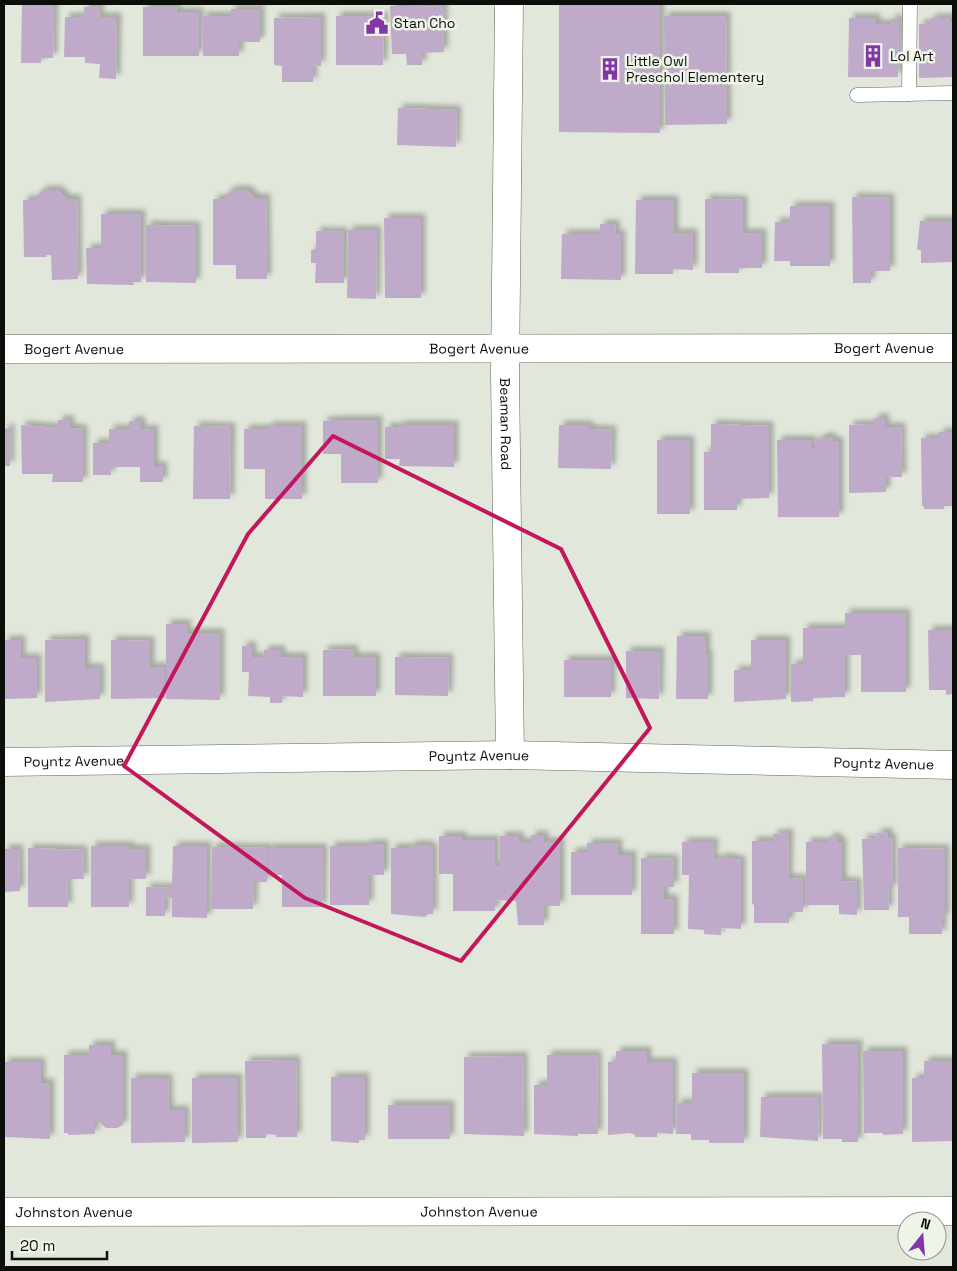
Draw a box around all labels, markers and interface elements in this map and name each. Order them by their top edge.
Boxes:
public building icon: Stan Cho [364,10,390,36]
place label: Stan Cho [394,14,455,32]
building icon: Lol Art [860,43,886,69]
place label: Lol Art [890,47,934,65]
place label: Little Owl Preschol Elementery [626,52,764,86]
building icon: Little Owl Preschol Elementery [597,56,623,82]
street label: Bogert Avenue [429,339,529,358]
street label: Bogert Avenue [834,339,934,357]
street label: Bogert Avenue [24,340,124,358]
street label: Beaman Road [496,378,515,470]
street label: Poyntz Avenue [429,746,529,765]
street label: Poyntz Avenue [24,751,124,771]
street label: Poyntz Avenue [833,753,934,774]
street label: Johnston Avenue [420,1202,538,1221]
street label: Johnston Avenue [15,1203,133,1221]
north arrow [897,1211,947,1261]
text: N [919,1214,933,1234]
scale bar [12,1228,108,1260]
text: 20 m [20,1236,55,1255]

